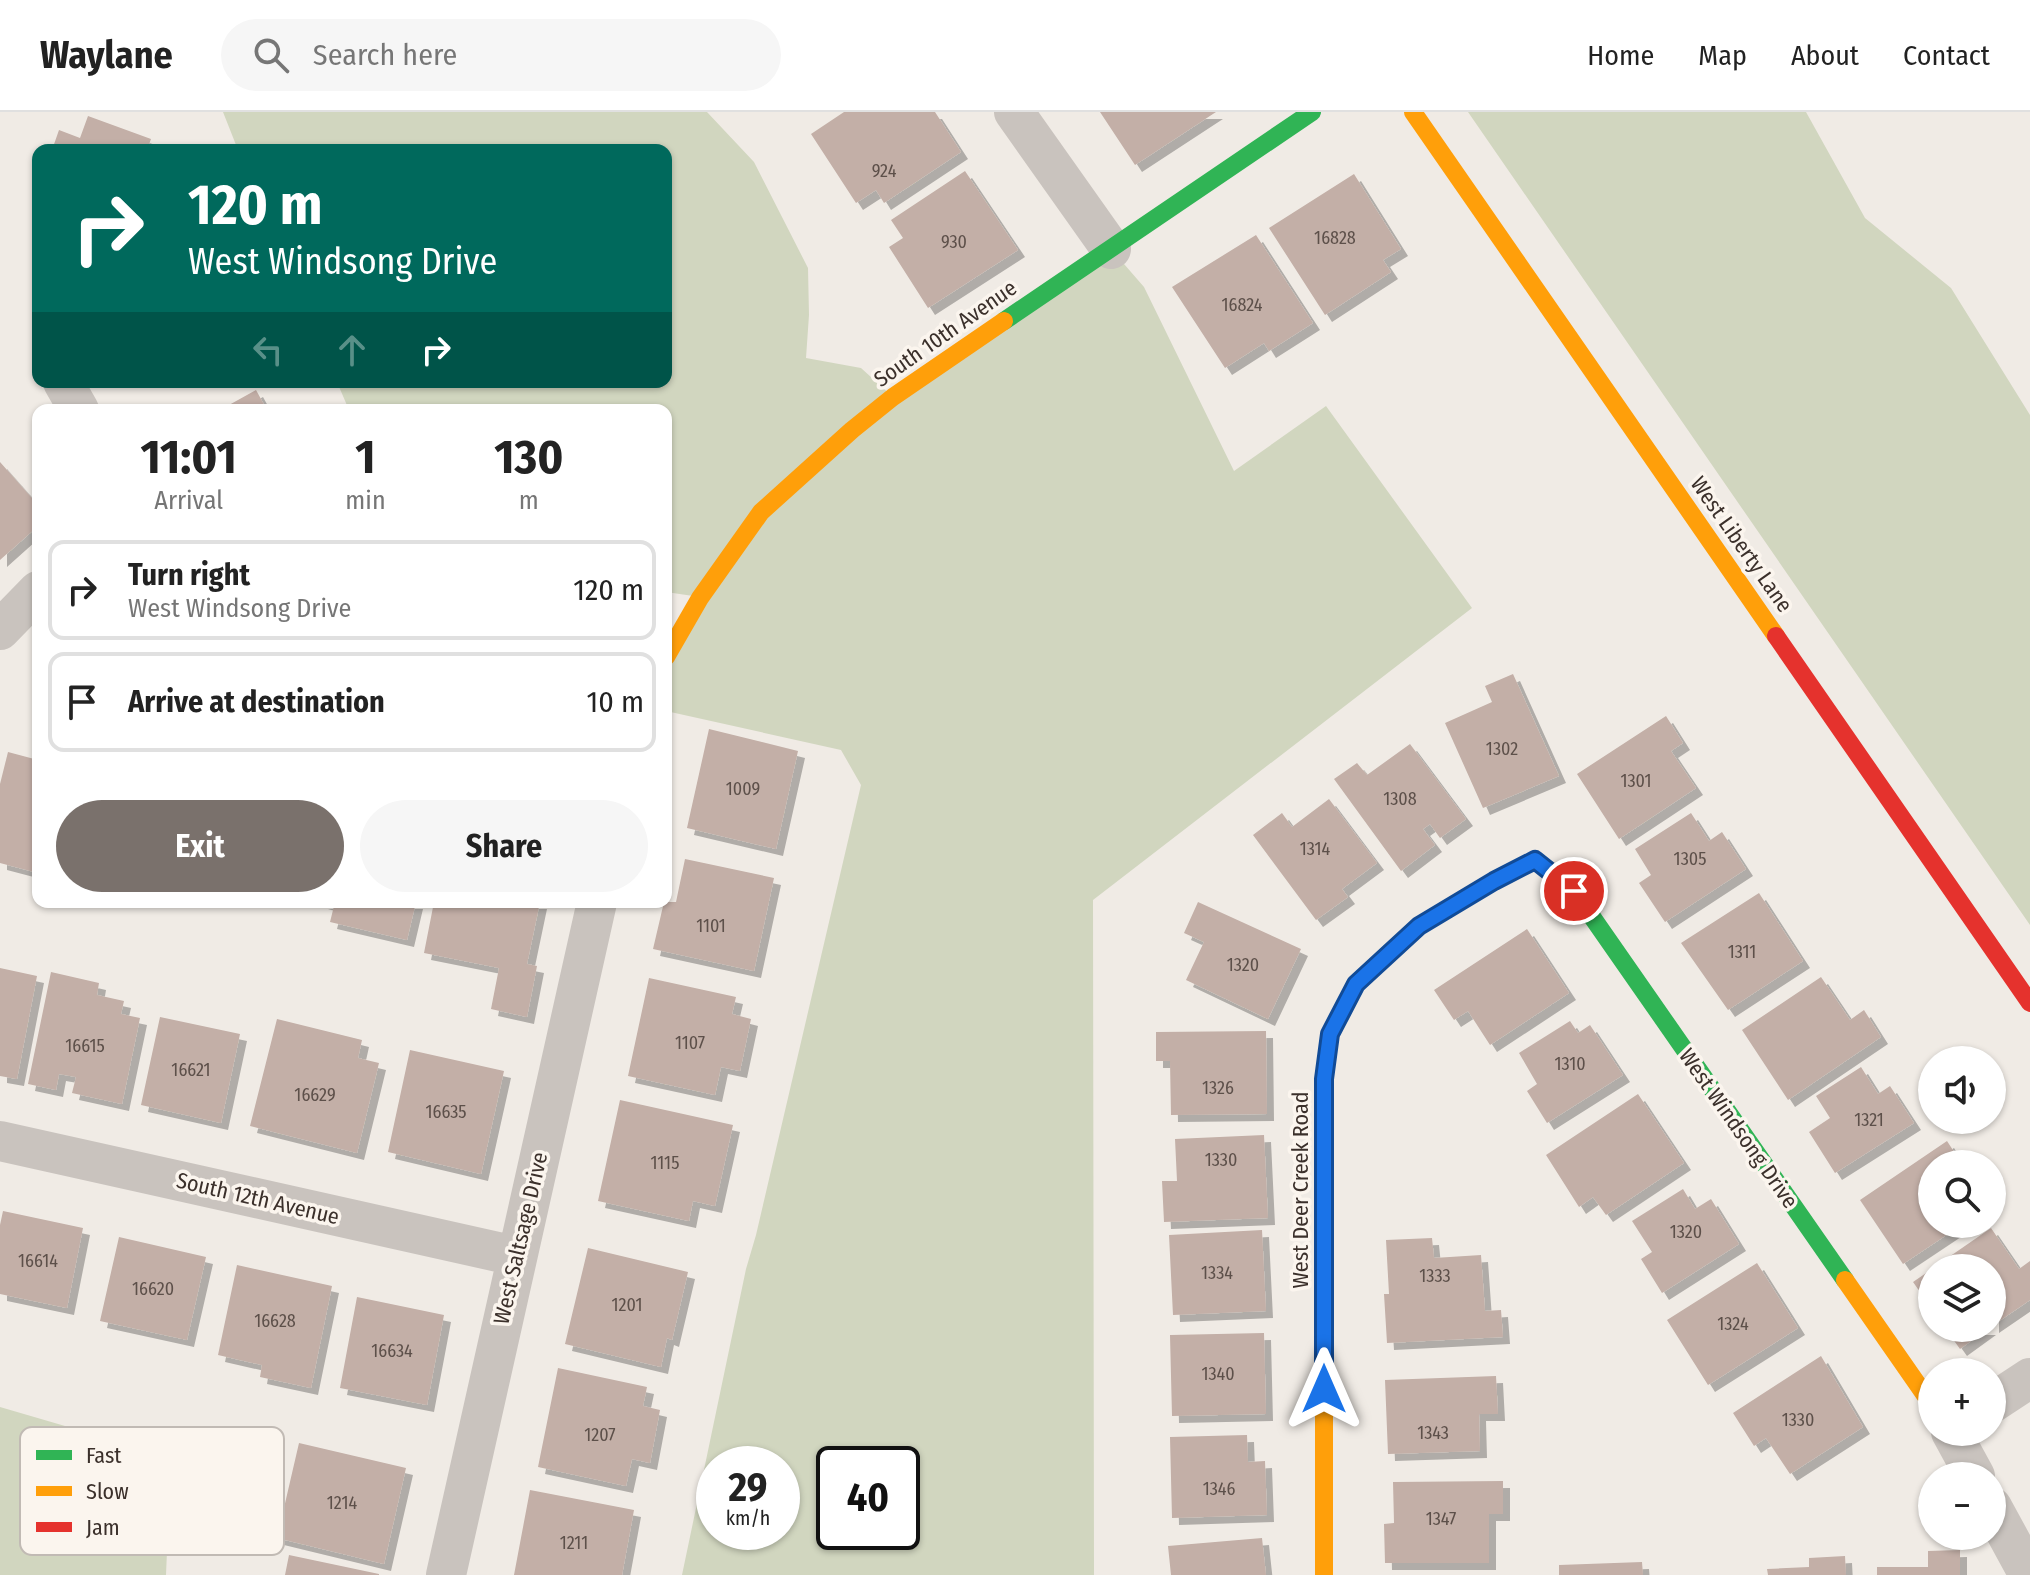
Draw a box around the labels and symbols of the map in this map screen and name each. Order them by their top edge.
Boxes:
house number: 924 [872,160,897,182]
house number: 16828 [1314,227,1356,249]
house number: 930 [941,231,967,253]
street label: South 10th Avenue [869,274,1022,393]
house number: 16824 [1221,294,1263,316]
street label: West Liberty Lane [1685,471,1798,617]
house number: 1302 [1486,738,1518,760]
house number: 1301 [1620,770,1652,792]
house number: 1009 [726,778,760,800]
house number: 1308 [1383,788,1417,810]
house number: 1314 [1300,838,1330,860]
house number: 1305 [1674,848,1706,870]
pin [1540,857,1608,925]
house number: 1101 [696,915,726,937]
house number: 1311 [1728,941,1756,963]
house number: 1320 [1227,954,1259,976]
house number: 1107 [675,1032,705,1054]
house number: 16615 [65,1035,105,1057]
street label: West Windsong Drive [1673,1043,1804,1213]
house number: 1310 [1554,1053,1586,1075]
house number: 16621 [171,1059,211,1081]
house number: 1326 [1202,1077,1234,1099]
house number: 16629 [294,1084,336,1106]
street label: West Deer Creek Road [1287,1092,1314,1288]
house number: 16635 [425,1101,467,1123]
house number: 1321 [1854,1109,1884,1131]
street label: West Saltsage Drive [488,1149,553,1327]
house number: 1330 [1205,1149,1237,1171]
house number: 1115 [651,1152,679,1174]
street label: South 12th Avenue [174,1167,342,1230]
house number: 1320 [1670,1221,1702,1243]
house number: 16614 [18,1250,58,1272]
house number: 1334 [1201,1262,1233,1284]
house number: 1333 [1419,1265,1451,1287]
house number: 16620 [132,1278,174,1300]
house number: 1201 [612,1294,642,1316]
house number: 16628 [254,1310,296,1332]
house number: 1324 [1717,1313,1749,1335]
house number: 16634 [371,1340,413,1362]
position arrow [1282,1347,1366,1431]
house number: 1340 [1201,1363,1235,1385]
house number: 1330 [1782,1409,1814,1431]
house number: 1343 [1417,1422,1449,1444]
house number: 1207 [584,1424,616,1446]
legend [20,1427,284,1555]
text: Fast [86,1442,122,1469]
speed limit sign: 40 [816,1446,920,1550]
text: Slow [86,1478,129,1505]
house number: 1346 [1203,1478,1235,1500]
house number: 1214 [327,1492,357,1514]
house number: 1347 [1426,1508,1456,1530]
text: Jam [86,1514,120,1541]
house number: 1211 [560,1532,588,1554]

